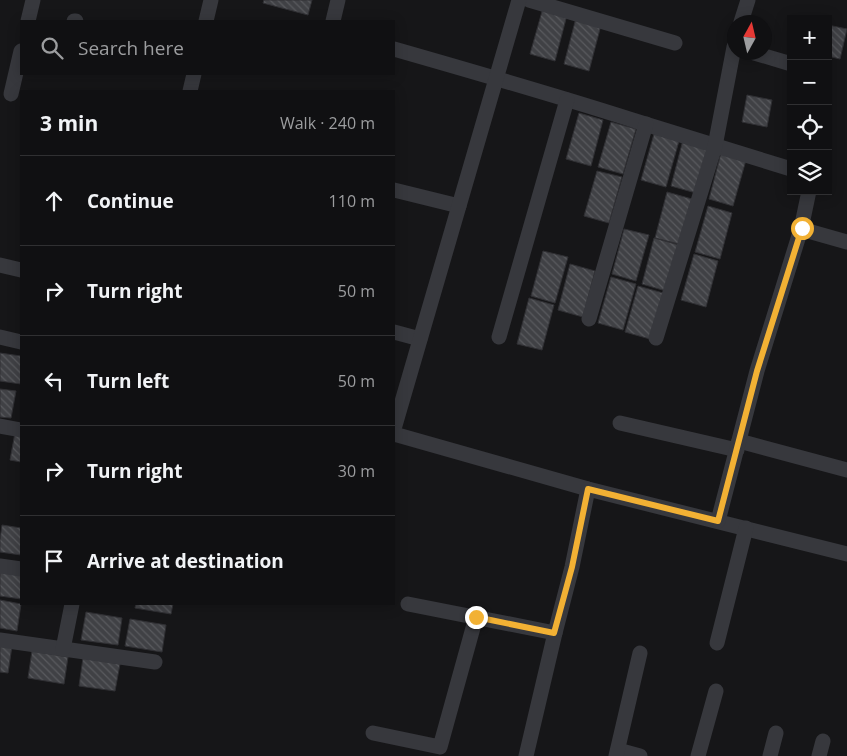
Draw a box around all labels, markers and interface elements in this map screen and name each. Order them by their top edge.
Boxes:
north arrow [727,15,772,60]
map controls [787,15,832,195]
button: + [787,15,832,60]
search box [20,20,395,75]
icon: search [38,34,66,62]
text: Search here [78,35,184,61]
button: − [787,60,832,105]
button: locate [787,105,832,150]
text: 3 min [40,109,98,137]
text: Walk · 240 m [280,112,375,134]
button: layers [787,150,832,195]
icon: ahead [40,187,68,215]
text: Continue [87,188,174,214]
text: 110 m [329,190,375,212]
route start [791,217,814,240]
icon: right [40,277,68,305]
text: Turn right [87,278,182,304]
text: 50 m [338,280,375,302]
icon: left [40,367,68,395]
text: Turn left [87,368,169,394]
text: 50 m [338,370,375,392]
icon: right [40,457,68,485]
text: Turn right [87,458,182,484]
text: 30 m [338,460,375,482]
icon: arrive [40,547,68,575]
text: Arrive at destination [87,548,284,574]
route end [465,606,488,629]

